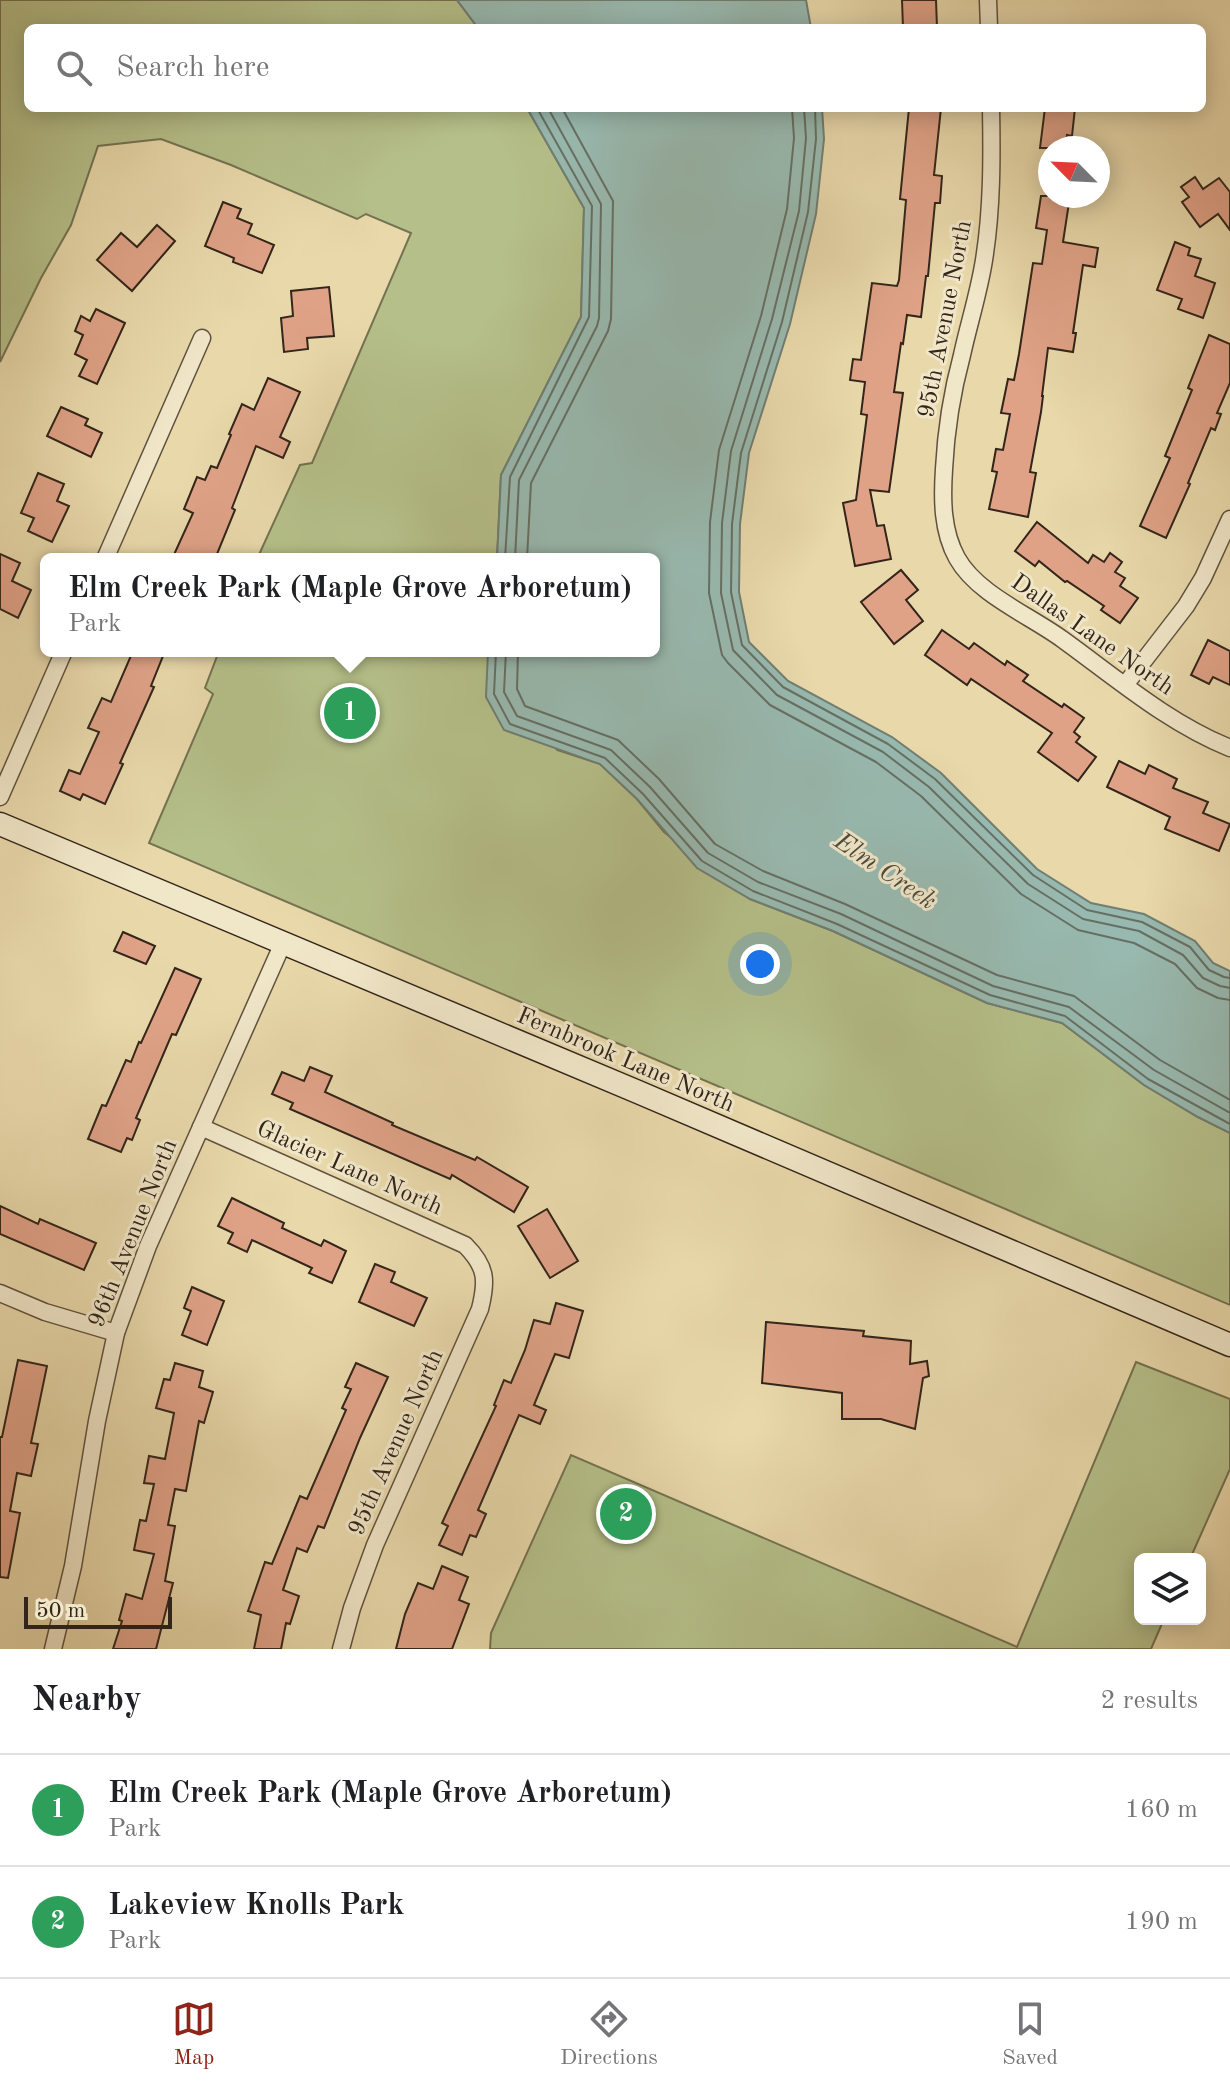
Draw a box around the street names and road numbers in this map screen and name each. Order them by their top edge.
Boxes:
street label: 95th Avenue North [915,219,977,420]
street label: Dallas Lane North [1006,570,1178,701]
street label: Fernbrook Lane North [513,1004,738,1118]
street label: Glacier Lane North [253,1117,446,1221]
street label: 96th Avenue North [85,1136,183,1331]
street label: 95th Avenue North [345,1346,449,1539]

